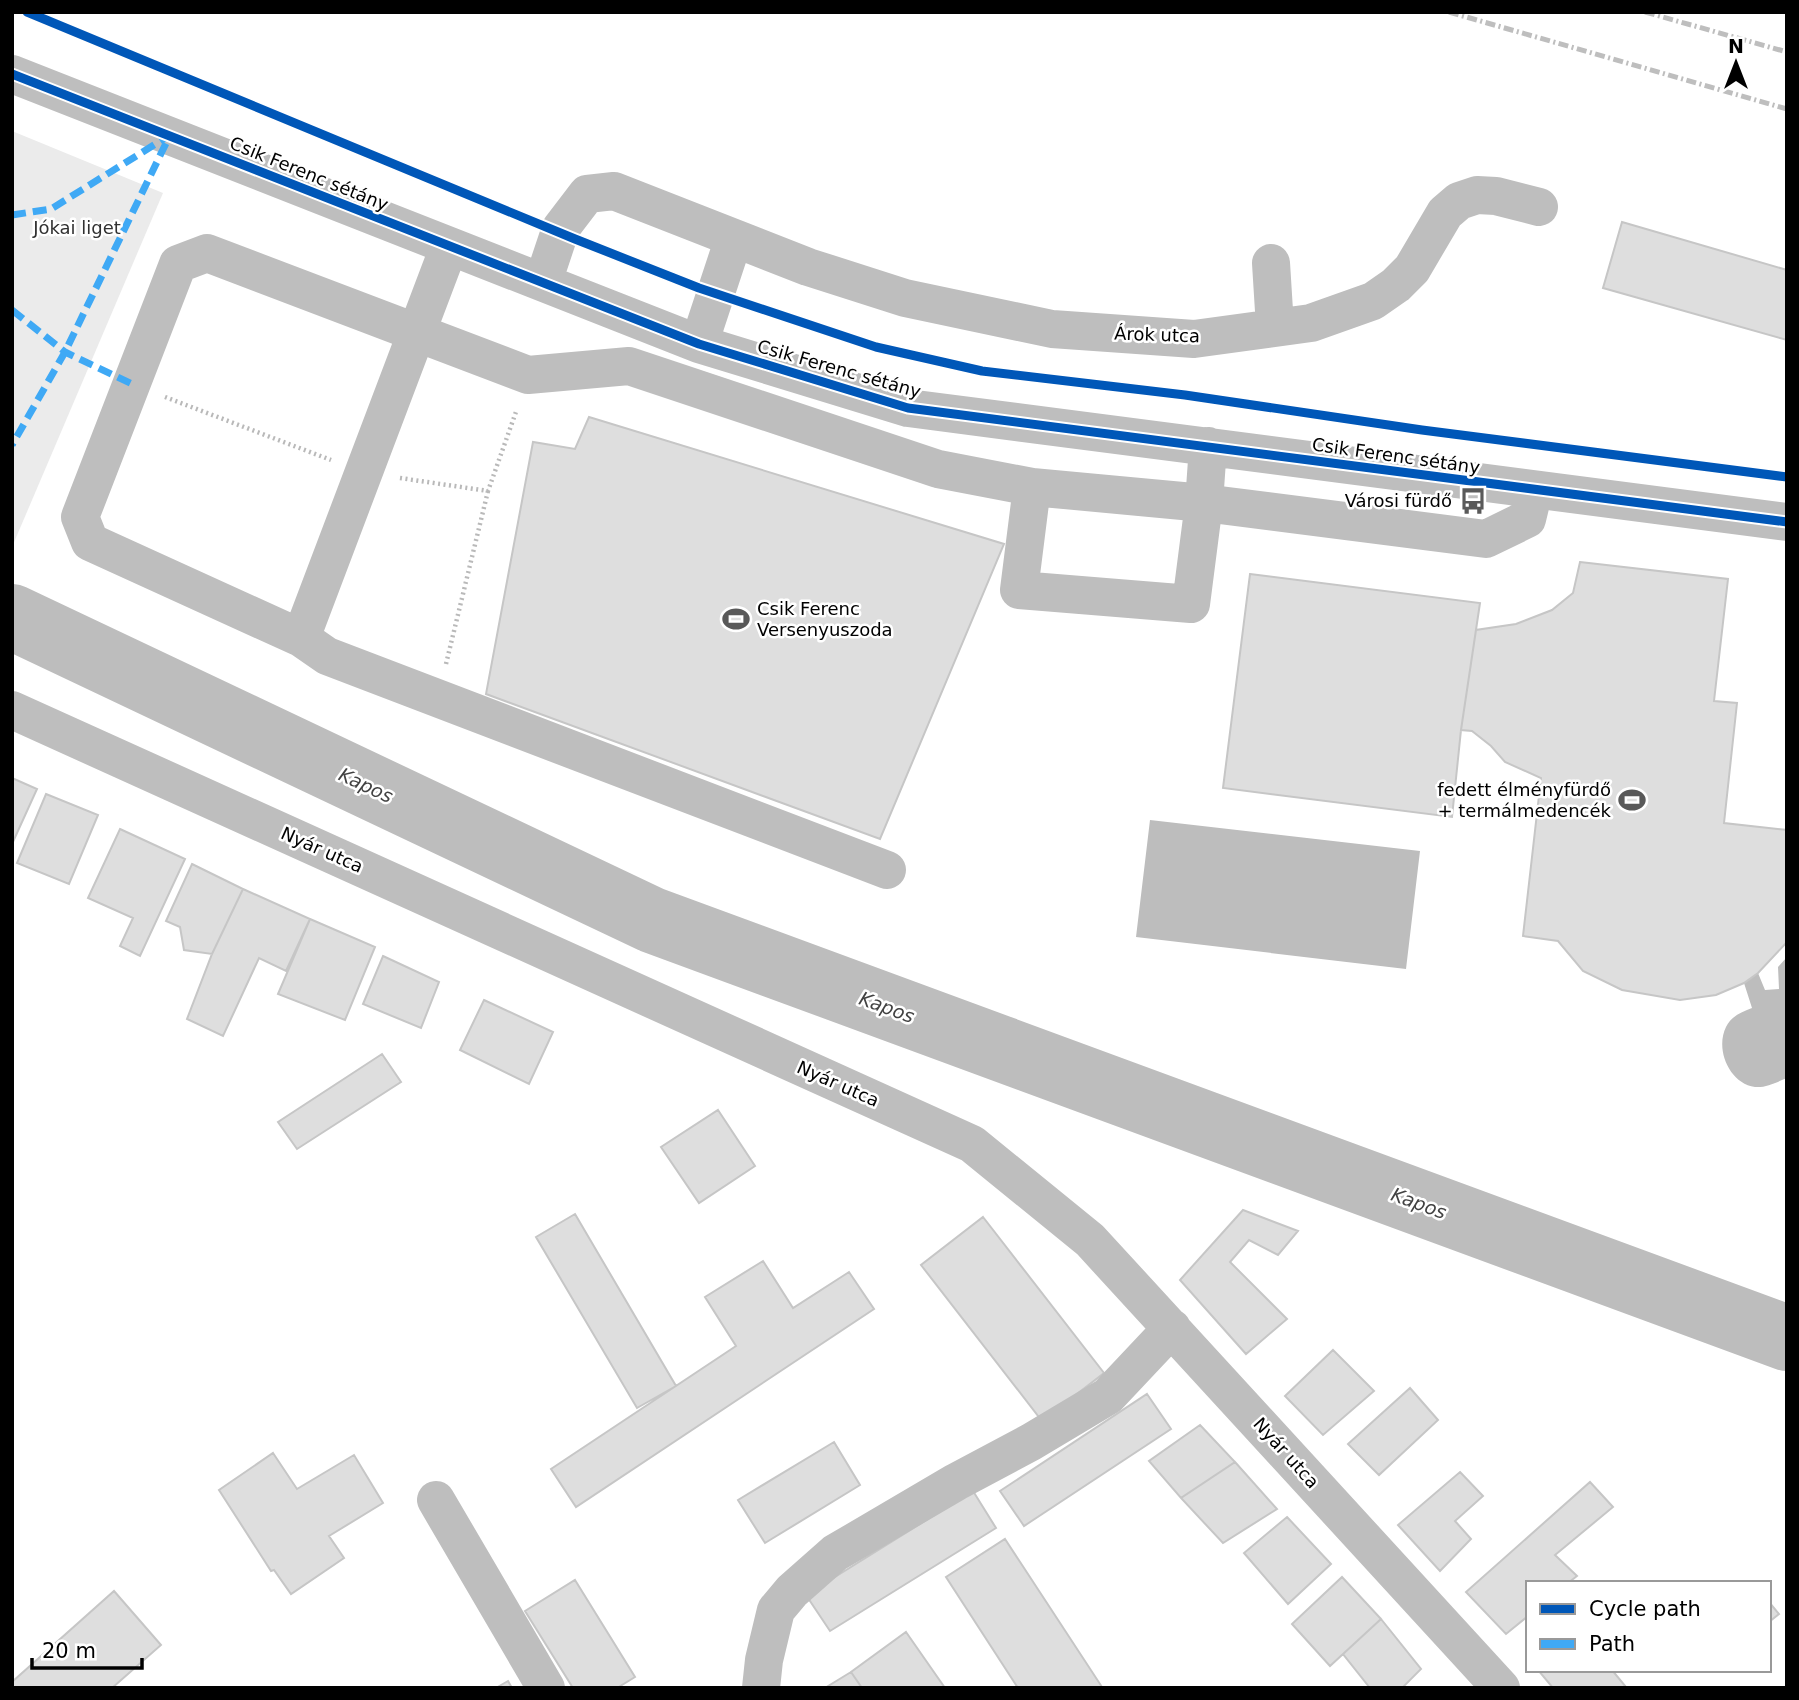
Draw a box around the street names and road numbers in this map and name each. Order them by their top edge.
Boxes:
street label: Csik Ferenc sétány [227,132,392,215]
street label: Árok utca [1114,323,1200,346]
street label: Csik Ferenc sétány [755,335,924,402]
street label: Csik Ferenc sétány [1311,433,1482,478]
street label: Nyár utca [278,822,367,877]
street label: Nyár utca [794,1056,883,1111]
street label: Nyár utca [1249,1413,1324,1492]

